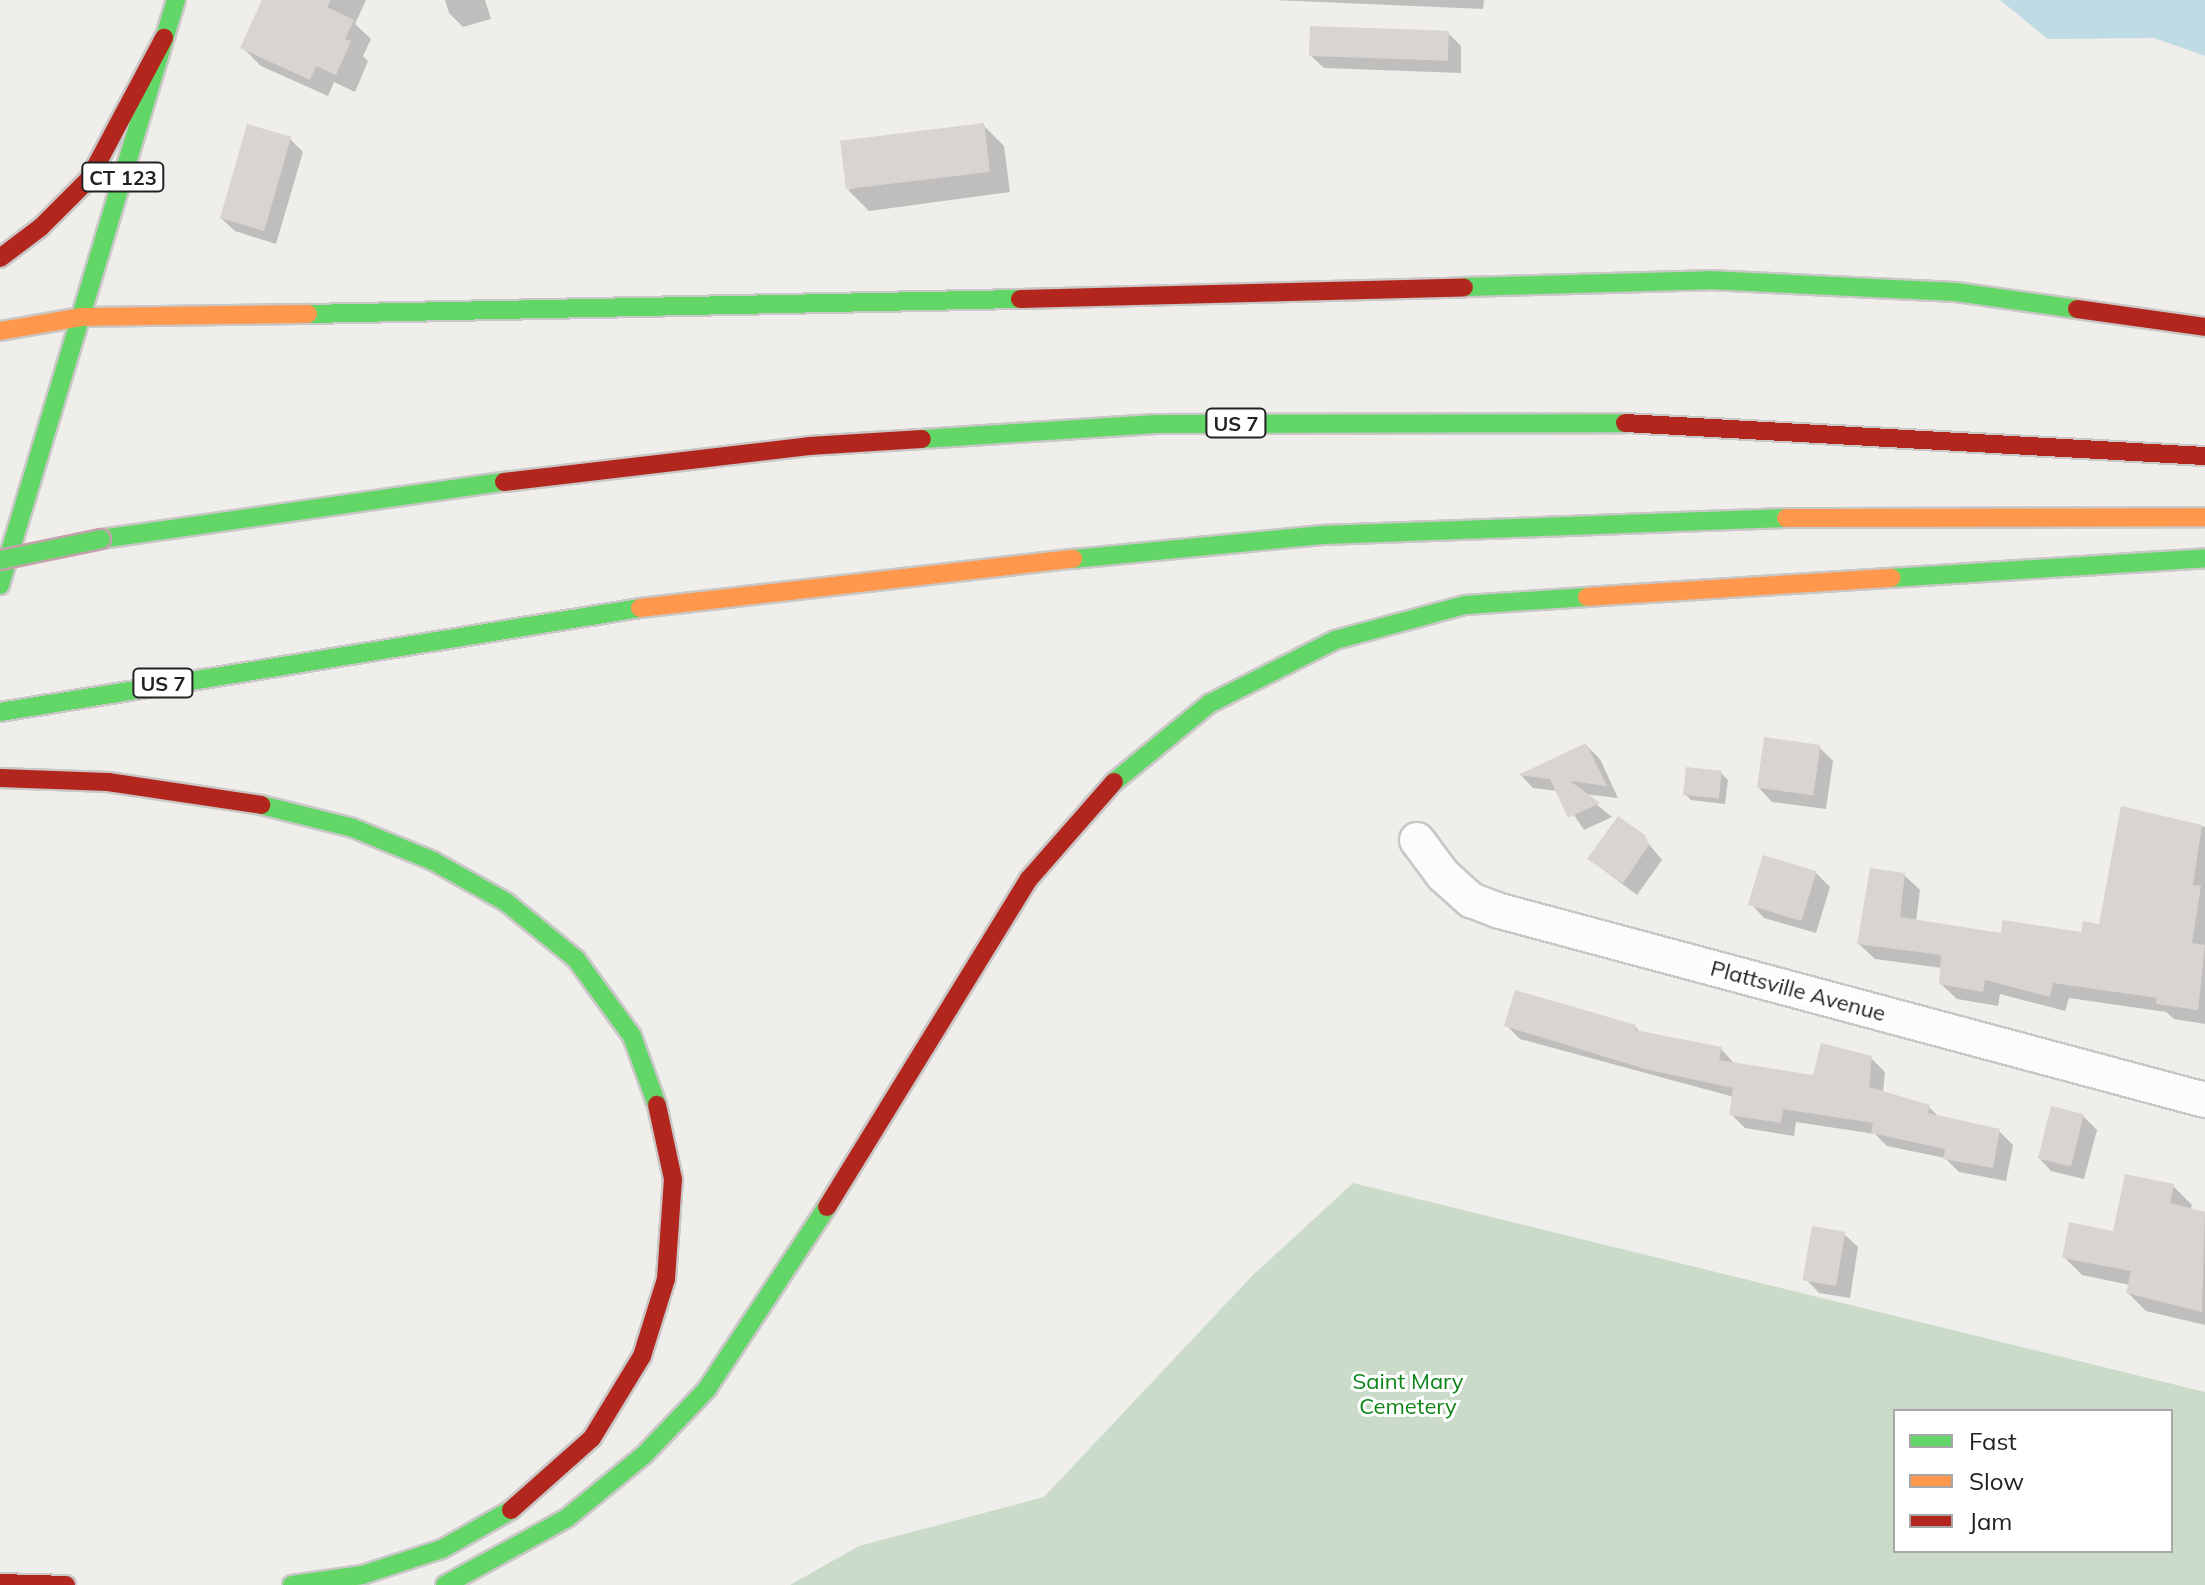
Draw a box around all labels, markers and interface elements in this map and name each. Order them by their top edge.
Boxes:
road number: CT 123 [81,161,165,193]
road number: US 7 [1204,407,1268,439]
road number: US 7 [131,667,195,699]
street label: Plattsville Avenue [1708,955,1888,1027]
park label: Saint Mary Cemetery [1353,1368,1463,1420]
legend [1893,1409,2173,1553]
text: Fast [1969,1426,2017,1456]
text: Slow [1969,1466,2024,1496]
text: Jam [1969,1506,2012,1536]

